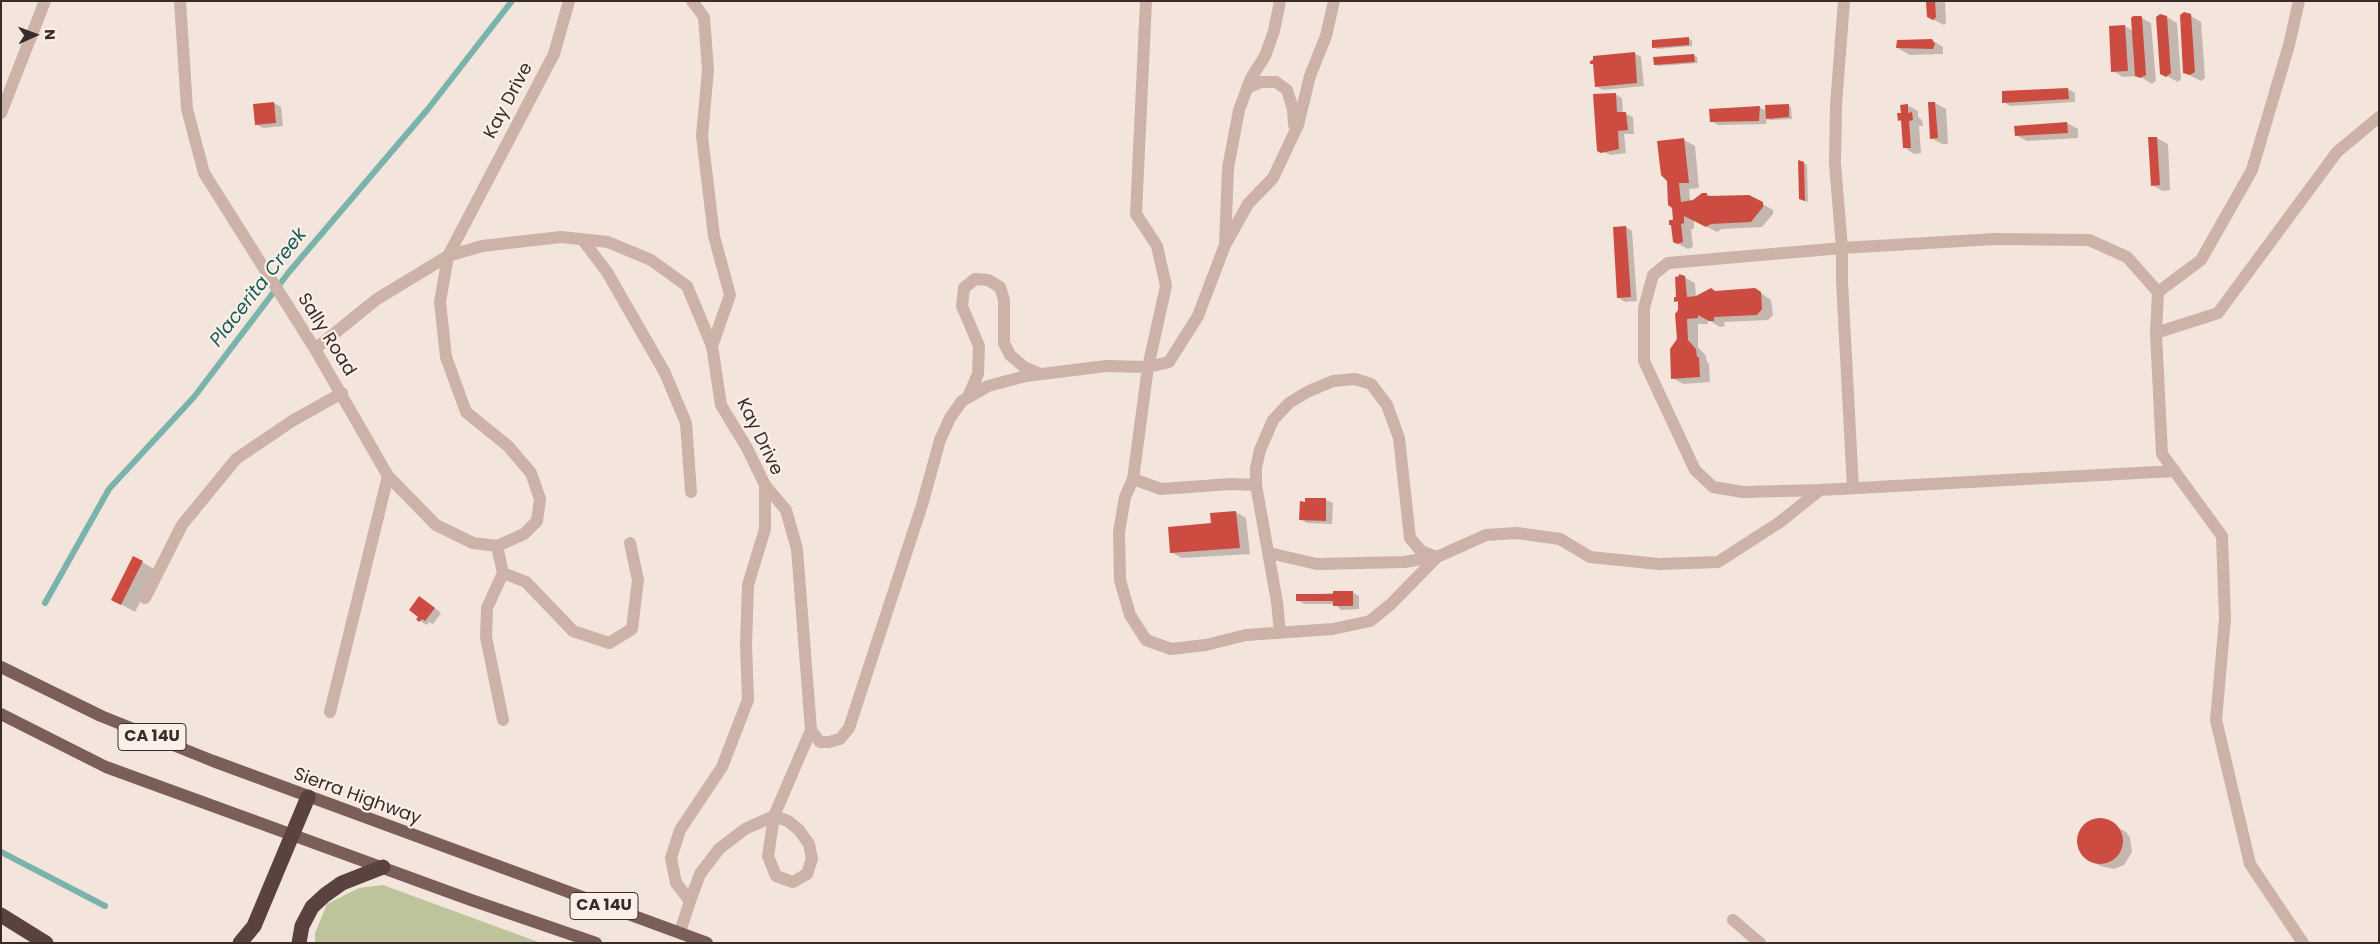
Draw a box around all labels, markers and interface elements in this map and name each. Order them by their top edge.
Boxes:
north arrow [10,10,60,60]
text: N [40,29,60,40]
street label: Kay Drive [480,59,538,143]
water label: Placerita Creek [206,224,312,352]
street label: Sally Road [292,290,360,380]
street label: Kay Drive [731,395,787,479]
road number: CA 14U [118,724,186,750]
street label: Sierra Highway [290,764,424,830]
road number: CA 14U [570,892,638,919]

